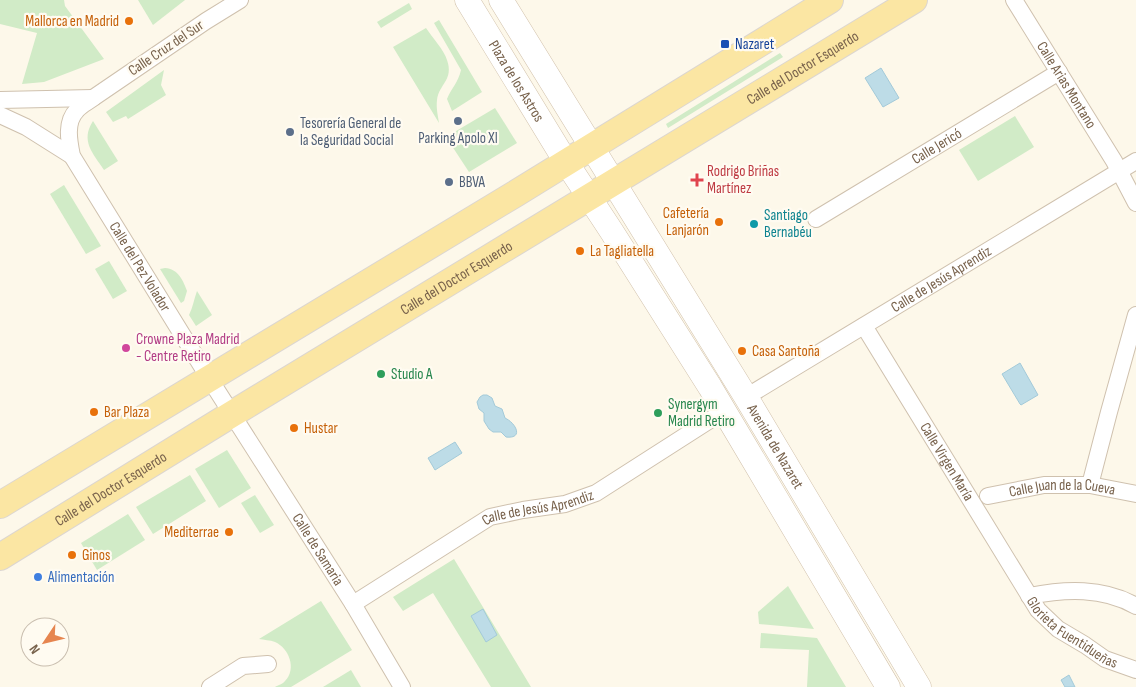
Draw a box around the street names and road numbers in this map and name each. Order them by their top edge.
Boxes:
street label: Calle Cruz del Sur [125,15,208,80]
street label: Calle del Doctor Esquerdo [743,26,862,109]
street label: Plaza de los Astros [484,37,549,125]
street label: Calle Arias Montano [1033,38,1101,132]
street label: Calle Jericó [908,124,965,168]
street label: Calle del Pez Volador [105,218,176,316]
street label: Calle del Doctor Esquerdo [397,236,516,319]
street label: Calle de Jesús Aprendiz [887,241,995,317]
street label: Avenida de Nazaret [742,400,808,493]
street label: Calle Virgen María [916,419,978,505]
street label: Calle del Doctor Esquerdo [51,447,170,530]
street label: Calle Juan de la Cueva [1007,476,1117,501]
street label: Calle de Jesús Aprendiz [478,485,597,529]
street label: Calle de Samaria [288,510,348,589]
street label: Glorieta Fuentidueñas [1022,593,1120,672]

